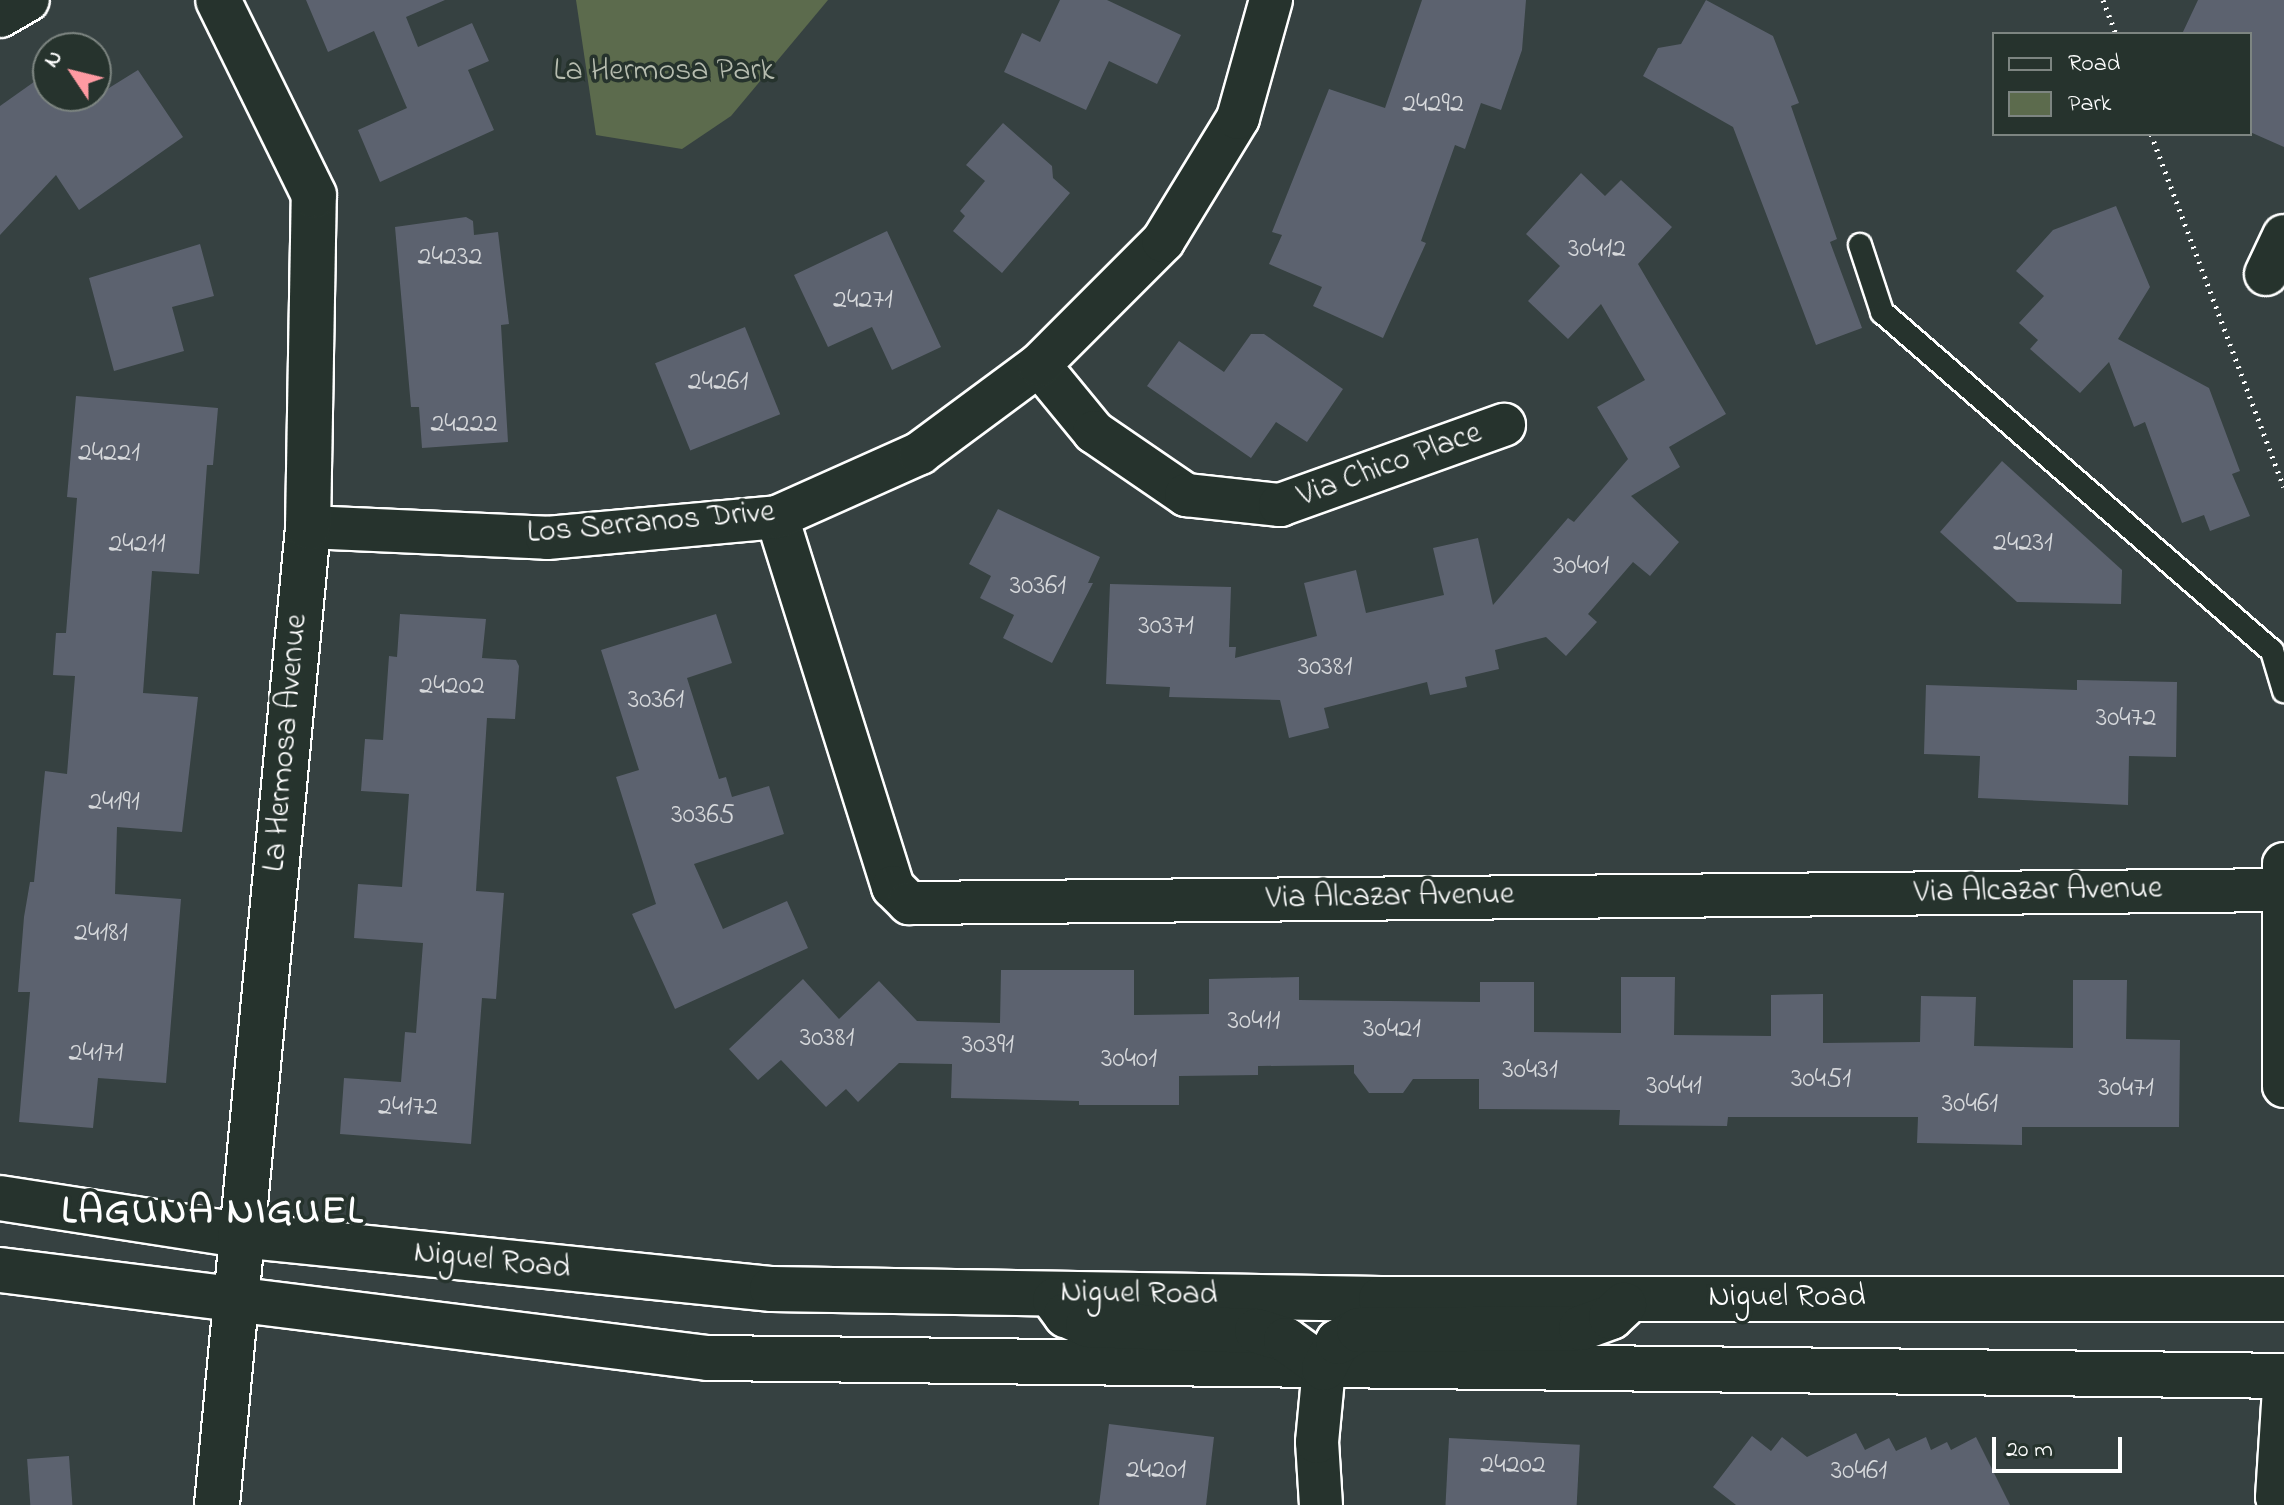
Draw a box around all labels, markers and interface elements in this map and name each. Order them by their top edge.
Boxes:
north arrow [32,32,112,112]
legend [1992,32,2252,136]
text: N [37,44,71,75]
text: Road [2068,47,2120,82]
park label: La Hermosa Park [554,53,774,91]
text: Park [2068,87,2111,122]
house number: 24292 [1402,88,1464,122]
house number: 30412 [1568,233,1626,267]
house number: 24232 [418,241,482,275]
house number: 24271 [833,284,893,318]
house number: 24261 [688,366,748,400]
house number: 24222 [430,408,498,442]
street label: Via Chico Place [1293,415,1487,517]
house number: 24221 [78,437,140,471]
street label: Los Serranos Drive [526,494,776,554]
house number: 24231 [1993,527,2053,561]
house number: 24211 [108,528,166,562]
house number: 30401 [1553,550,1609,584]
house number: 30361 [1010,570,1066,604]
house number: 30371 [1138,610,1194,644]
street label: La Hermosa Avenue [257,612,317,874]
house number: 30381 [1298,651,1352,685]
house number: 24202 [419,670,485,704]
house number: 30361 [628,684,684,718]
house number: 30472 [2096,702,2156,736]
house number: 24191 [88,786,140,820]
house number: 30365 [671,799,735,833]
street label: Via Alcazar Avenue [1913,871,2163,913]
street label: Via Alcazar Avenue [1265,877,1515,919]
house number: 24181 [74,917,128,951]
house number: 30411 [1227,1005,1281,1039]
house number: 30421 [1363,1013,1421,1047]
house number: 30381 [800,1022,854,1056]
house number: 30391 [962,1029,1014,1063]
house number: 24171 [69,1037,123,1071]
house number: 30401 [1101,1043,1157,1077]
house number: 30431 [1502,1054,1558,1088]
house number: 30451 [1791,1063,1851,1097]
house number: 30441 [1646,1070,1702,1104]
house number: 30471 [2098,1072,2154,1106]
house number: 30461 [1942,1088,1998,1122]
house number: 24172 [378,1091,438,1125]
district label: LAGUNA NIGUEL [61,1189,365,1237]
street label: Niguel Road [412,1235,572,1289]
street label: Niguel Road [1060,1274,1218,1316]
street label: Niguel Road [1708,1279,1866,1317]
scale bar [1996,1421,2126,1471]
text: 20 m [2006,1433,2053,1468]
house number: 24202 [1480,1449,1546,1483]
house number: 24201 [1126,1454,1186,1488]
house number: 30461 [1831,1455,1887,1489]

